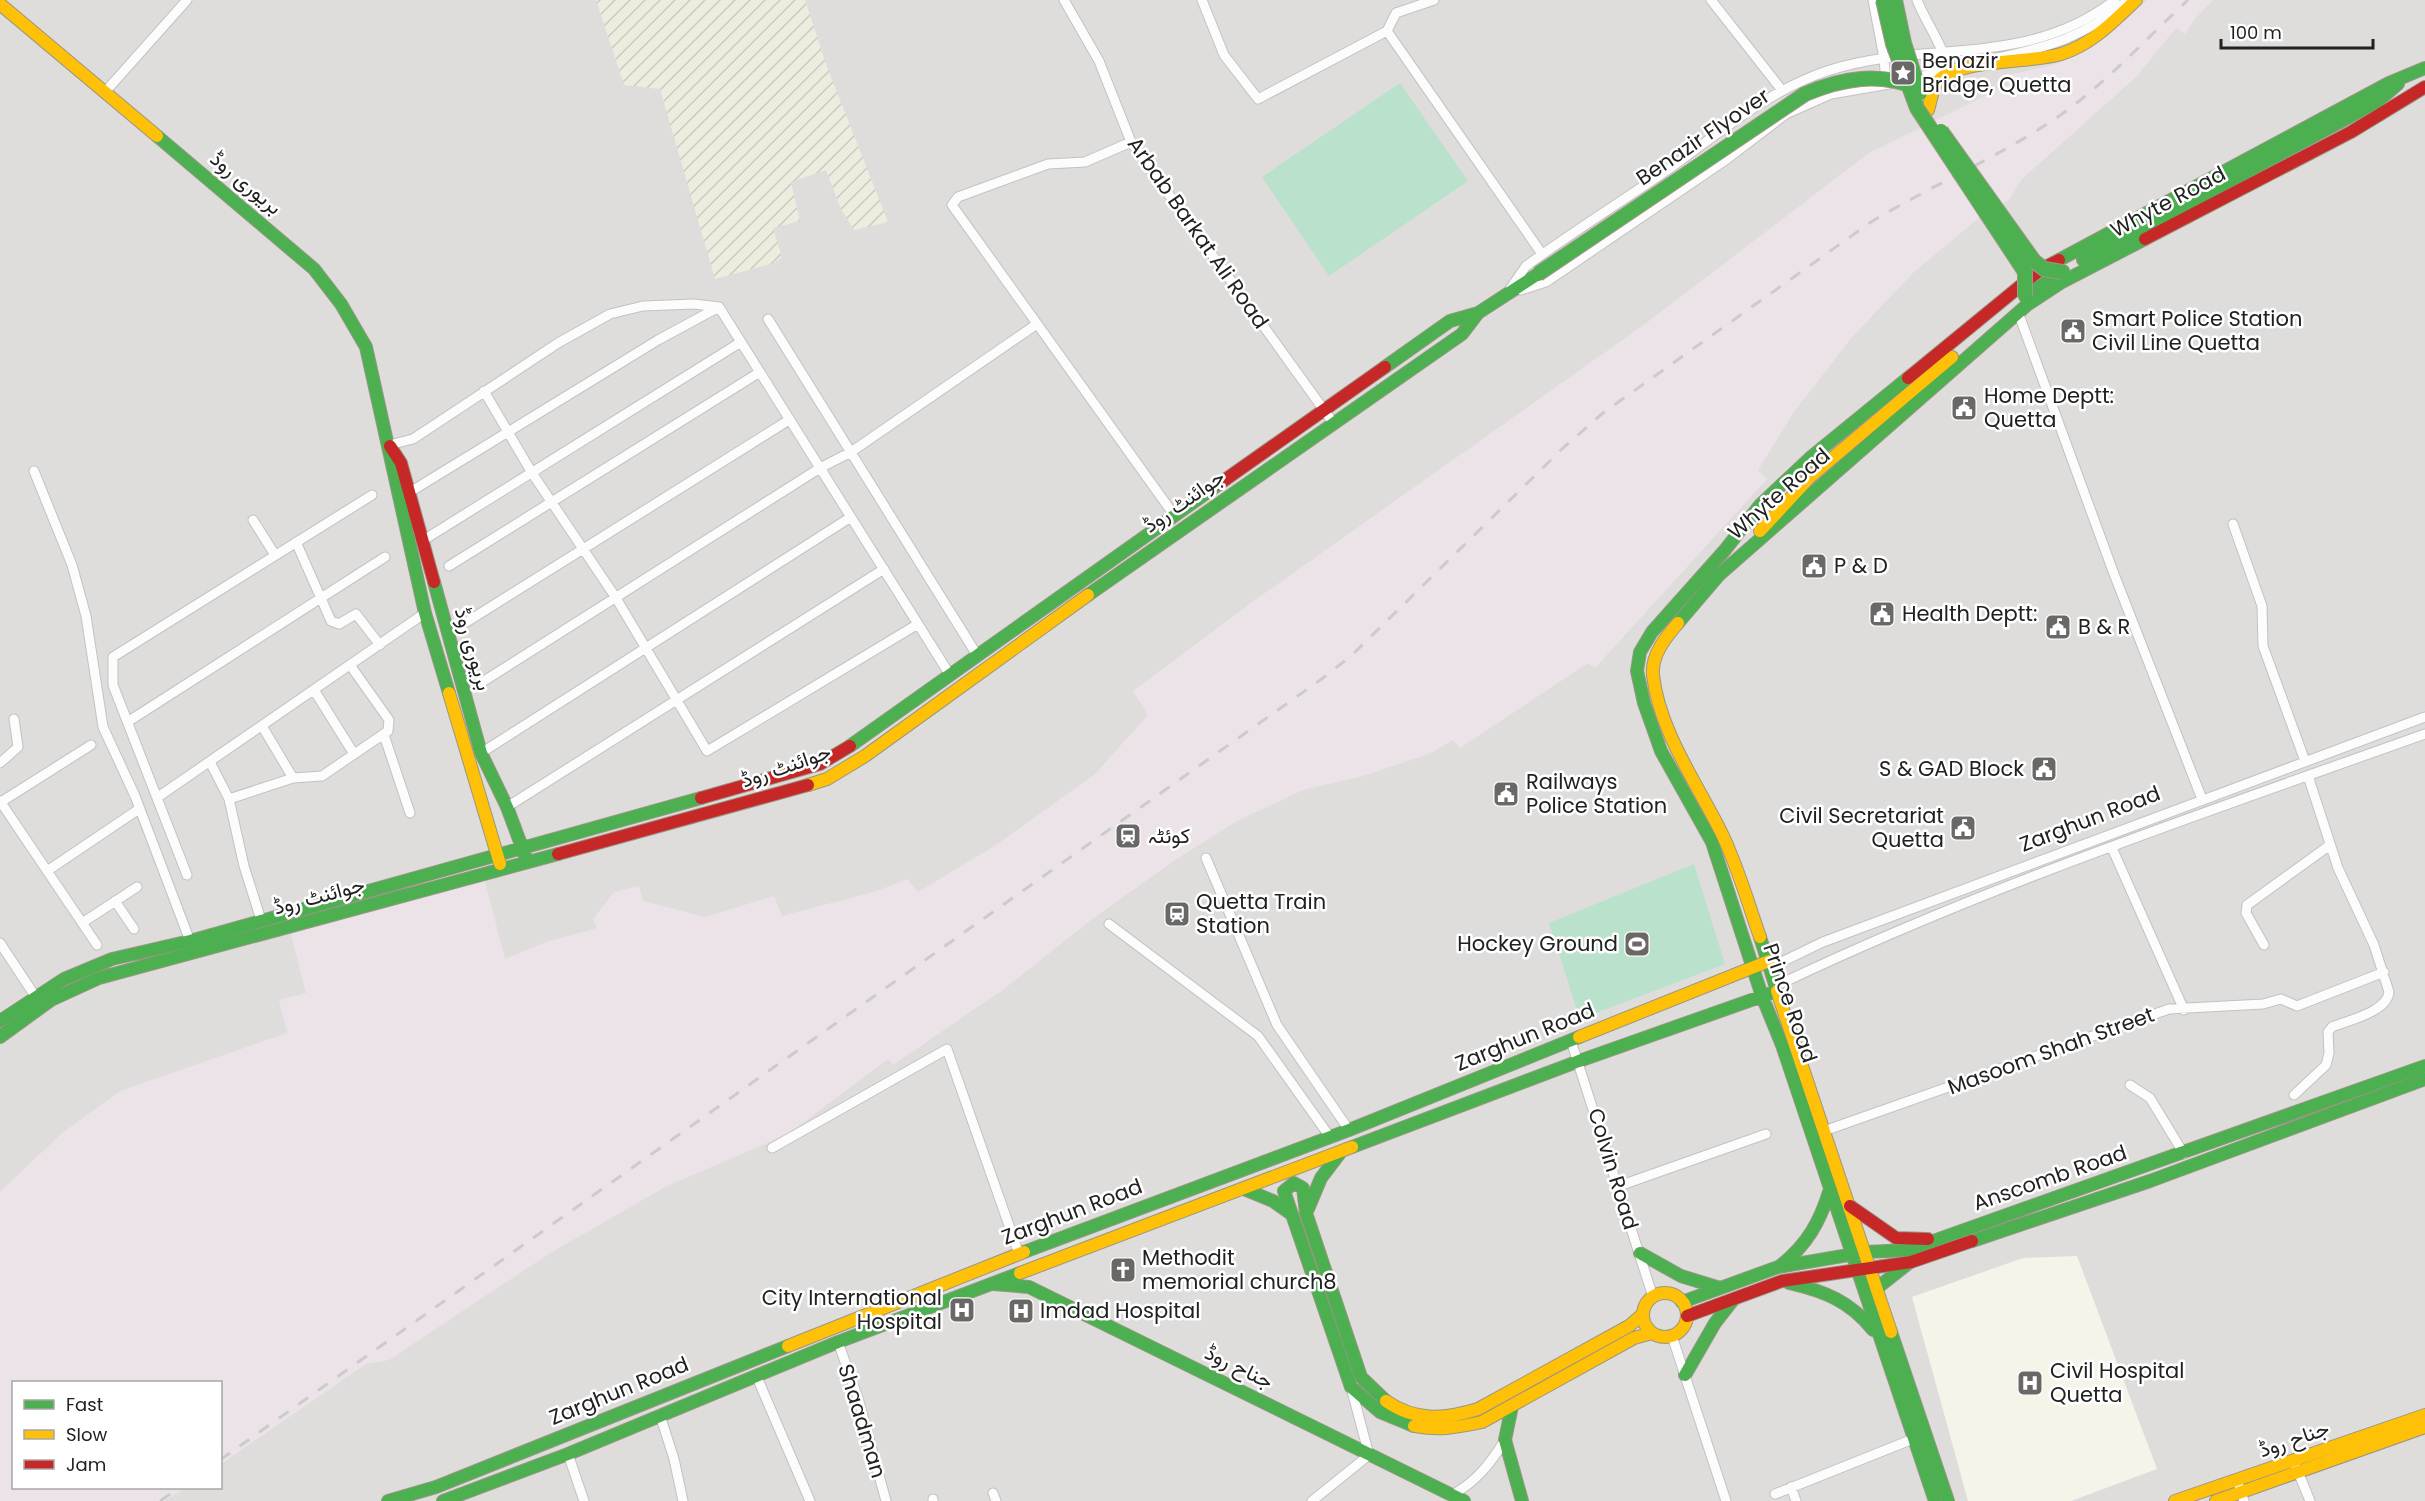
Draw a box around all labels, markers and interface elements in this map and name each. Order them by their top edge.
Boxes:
scale bar [2221,12,2372,50]
text: 100 m [2230,20,2282,45]
place label: Benazir Bridge, Quetta [1922,46,2072,99]
place icon: Benazir Bridge, Quetta [1888,58,1918,88]
street label: Benazir Flyover [1630,81,1775,192]
street label: Arbab Barkat Ali Road [1121,131,1276,334]
street label: بریوری روڈ [204,144,288,221]
street label: Whyte Road [2105,159,2230,244]
place label: Smart Police Station Civil Line Quetta [2092,304,2302,357]
public building icon: Smart Police Station Civil Line Quetta [2058,316,2088,346]
place label: Home Deptt: Quetta [1984,381,2114,434]
public building icon: Home Deptt: Quetta [1949,393,1979,423]
street label: Whyte Road [1721,441,1836,546]
street label: جوائنٹ روڈ [1137,462,1230,539]
public building icon: P & D [1799,551,1829,581]
place label: P & D [1834,551,1888,580]
public building icon: Health Deptt: [1867,599,1897,629]
place label: Health Deptt: [1902,599,2037,628]
street label: بریوری روڈ [448,604,499,694]
public building icon: B & R [2043,612,2073,642]
place label: B & R [2078,612,2130,641]
street label: جوائنٹ روڈ [737,737,835,794]
place label: S & GAD Block [1879,754,2024,783]
public building icon: S & GAD Block [2029,754,2059,784]
place label: Railways Police Station [1526,767,1667,820]
street label: Zarghun Road [2015,778,2164,859]
public building icon: Railways Police Station [1491,779,1521,809]
place label: Civil Secretariat Quetta [1779,801,1944,854]
public building icon: Civil Secretariat Quetta [1948,813,1978,843]
station icon: کوئٹہ [1113,821,1143,851]
place label: کوئٹہ [1148,821,1190,850]
street label: جوائنٹ روڈ [270,869,368,922]
place label: Quetta Train Station [1196,887,1326,940]
station icon: Quetta Train Station [1162,899,1192,929]
place label: Hockey Ground [1457,929,1618,958]
sports icon: Hockey Ground [1622,929,1652,959]
street label: Prince Road [1756,939,1824,1066]
street label: Zarghun Road [1451,995,1599,1078]
street label: Masoom Shah Street [1944,1000,2158,1101]
street label: Colvin Road [1581,1105,1646,1233]
street label: Anscomb Road [1969,1138,2131,1217]
street label: Zarghun Road [997,1171,1146,1252]
place label: Methodit memorial church8 [1142,1243,1337,1296]
church icon: Methodit memorial church8 [1108,1255,1138,1285]
place label: City International Hospital [762,1283,942,1336]
hospital icon: City International Hospital [947,1295,977,1325]
hospital icon: Imdad Hospital [1006,1296,1036,1326]
place label: Imdad Hospital [1040,1296,1200,1325]
street label: جناح روڈ [1200,1338,1278,1395]
street label: Zarghun Road [545,1349,693,1432]
place label: Civil Hospital Quetta [2050,1356,2184,1409]
street label: Shaadman [831,1360,894,1481]
hospital icon: Civil Hospital Quetta [2015,1368,2045,1398]
legend [12,1381,222,1489]
text: Fast [66,1392,103,1417]
street label: جناح روڈ [2255,1413,2333,1464]
text: Slow [66,1422,108,1447]
text: Jam [66,1452,106,1477]

